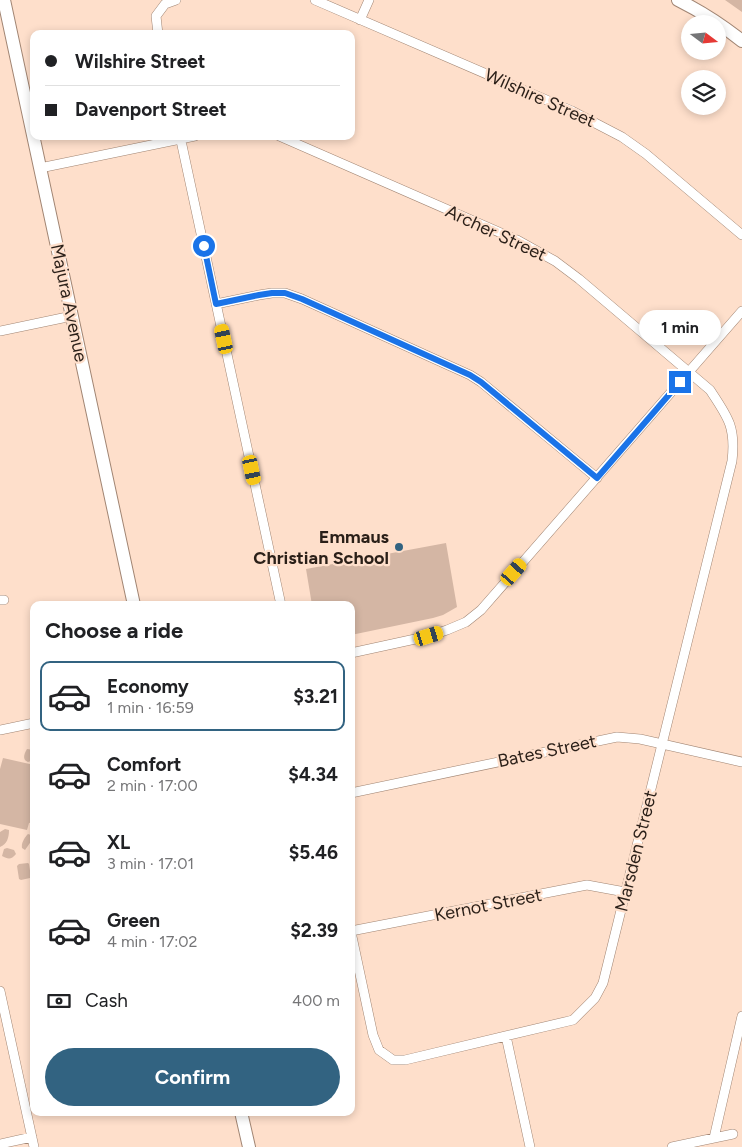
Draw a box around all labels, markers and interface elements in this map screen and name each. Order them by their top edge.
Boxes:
north arrow [681,15,726,60]
map controls [681,15,726,115]
text: Wilshire Street [75,50,205,73]
street label: Wilshire Street [481,64,599,132]
button: layers [681,70,726,115]
text: Davenport Street [75,98,227,121]
street label: Archer Street [442,200,550,266]
route start [193,235,215,257]
street label: Majura Avenue [46,242,92,364]
callout: 1 min [639,310,721,344]
text: 1 min [661,318,699,337]
car [213,323,234,355]
route end [669,371,691,393]
car [241,454,262,486]
place label: Emmaus Christian School [253,526,390,569]
marker: Emmaus Christian School [393,541,405,553]
car [498,556,529,588]
text: Choose a ride [45,617,183,644]
car [412,624,445,648]
icon: car [47,674,92,719]
text: Economy [107,675,189,698]
text: $3.21 [293,685,338,708]
text: 1 min · 16:59 [107,698,194,717]
street label: Bates Street [496,730,598,772]
icon: car [47,752,92,797]
text: Comfort [107,753,182,776]
text: $4.34 [288,763,338,786]
text: 2 min · 17:00 [107,776,198,795]
street label: Marsden Street [610,788,662,914]
icon: car [47,830,92,875]
text: XL [107,831,130,854]
text: $5.46 [289,841,338,864]
text: 3 min · 17:01 [107,854,194,873]
street label: Kernot Street [432,884,544,926]
icon: car [47,908,92,953]
text: Green [107,909,160,932]
text: $2.39 [290,919,338,942]
text: 4 min · 17:02 [107,932,198,951]
icon: cash [45,987,73,1015]
text: Cash [85,989,128,1012]
text: 400 m [292,991,340,1010]
button: Confirm [45,1048,340,1106]

